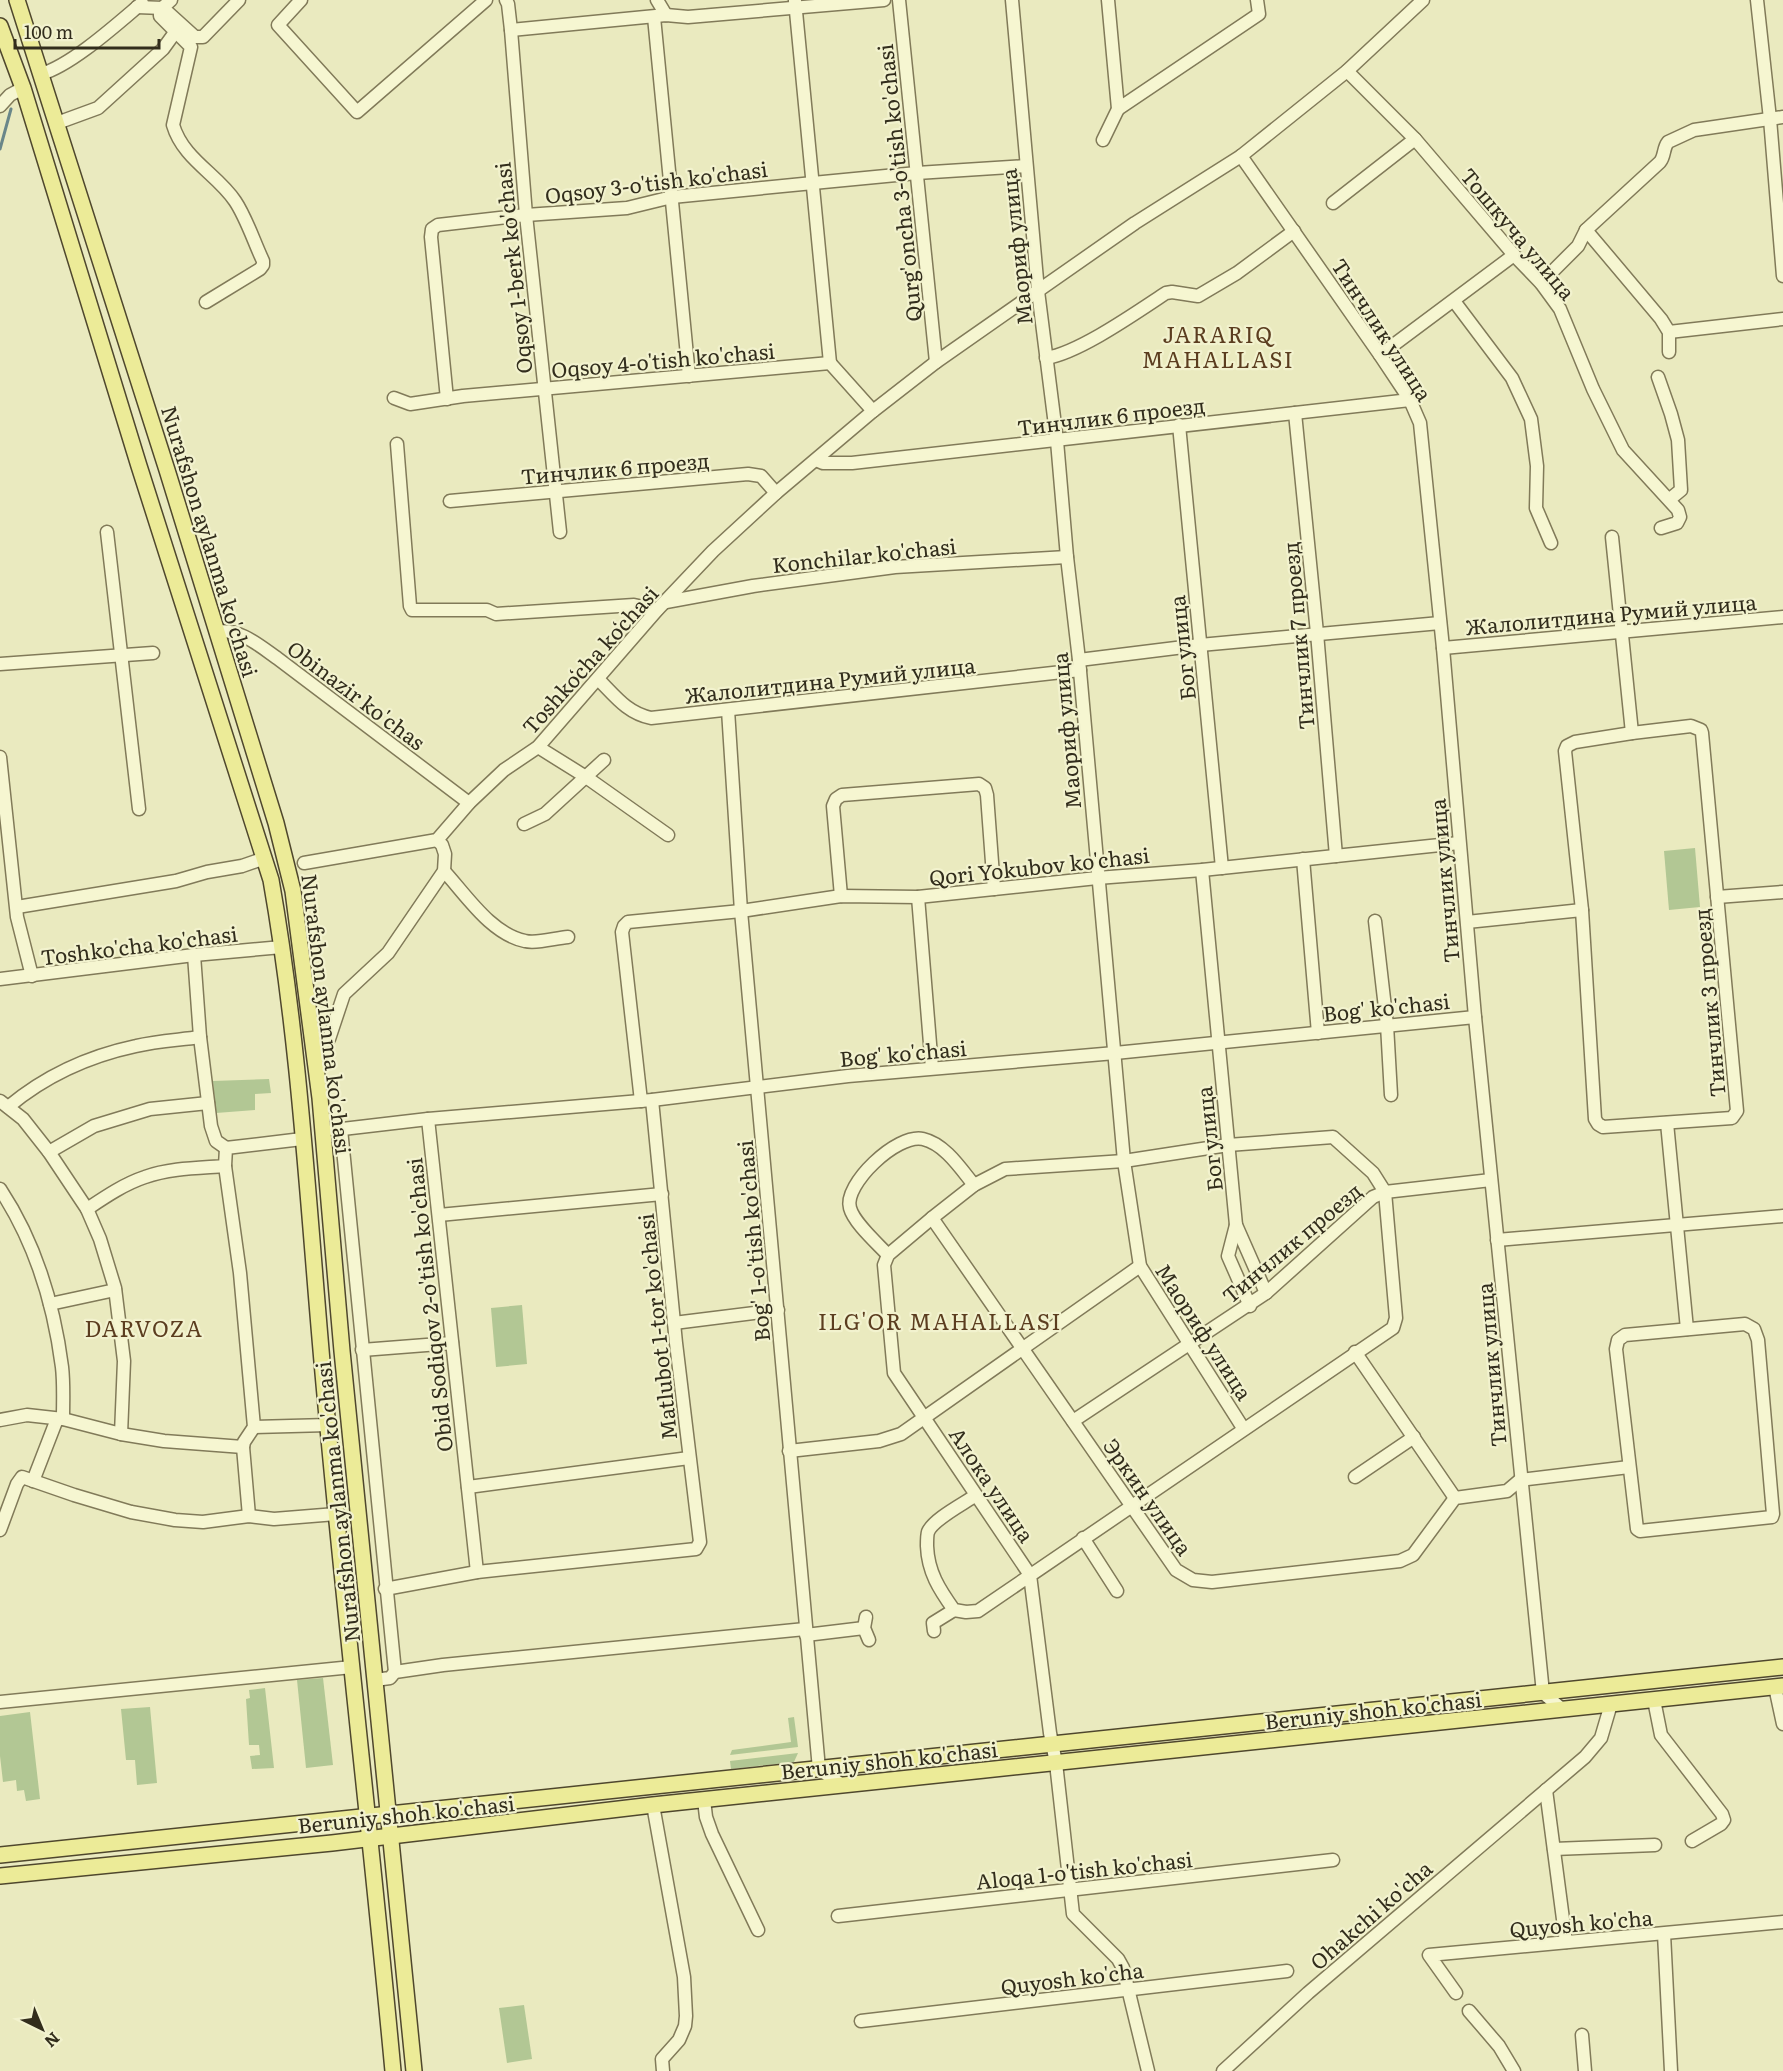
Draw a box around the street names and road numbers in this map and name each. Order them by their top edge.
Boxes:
street label: Qurg'oncha 3-o'tish ko'chasi [868,43,928,323]
street label: Oqsoy 3-o'tish ko'chasi [543,152,769,210]
street label: Тошкуча улица [1454,160,1584,306]
street label: Oqsoy 1-berk ko'chasi [485,161,539,375]
street label: Маориф улица [991,166,1039,327]
street label: Тинчлик улица [1325,251,1441,407]
street label: Oqsoy 4-o'tish ko'chasi [550,334,776,384]
street label: Тинчлик 6 проезд [1015,388,1207,442]
street label: Nurafshon aylanma ko'chasi [155,401,267,681]
street label: Тинчлик 6 проезд [519,443,711,491]
street label: Konchilar ko'chasi [770,529,958,579]
street label: Тинчлик 7 проезд [1273,541,1321,731]
street label: Toshkoʻcha koʻchasi [514,578,664,740]
street label: Жалолитдина Румий улица [1464,585,1758,641]
street label: Бог улица [1160,593,1202,702]
street label: Obinazir ko'chas [282,632,432,756]
street label: Жалолитдина Румий улица [683,648,978,710]
street label: Маориф улица [1043,651,1087,811]
street label: Тинчлик улица [1420,797,1466,964]
street label: Qori Yokubov ko'chasi [927,838,1151,892]
street label: Nurafshon aylanma ko'chasi [295,872,361,1156]
street label: Тинчлик 3 проезд [1684,907,1732,1099]
street label: Toshko'cha ko'chasi [39,917,239,971]
street label: Bog' ko'chasi [1321,984,1451,1028]
street label: Bog' ko'chasi [838,1031,968,1073]
street label: Бог улица [1187,1084,1229,1193]
street label: Bog' 1-o'tish ko'chasi [728,1139,776,1343]
street label: Obid Sodiqov 2-o'tish ko'chasi [397,1156,459,1454]
street label: Тинчлик проезд [1214,1174,1368,1310]
street label: Matlubot 1-tor ko'chasi [629,1212,683,1442]
street label: Маориф улица [1149,1257,1261,1406]
street label: Тинчлик улица [1467,1281,1513,1448]
street label: Nurafshon aylanma ko'chasi [306,1360,366,1644]
street label: Алока улица [943,1420,1043,1548]
street label: Эркин улица [1097,1431,1201,1561]
street label: Beruniy shoh ko'chasi [1263,1682,1483,1736]
street label: Beruniy shoh ko'chasi [779,1732,999,1786]
street label: Beruniy shoh ko'chasi [296,1786,516,1840]
street label: Aloqa 1-o'tish ko'chasi [974,1842,1194,1896]
street label: Ohakchi ko'cha [1302,1852,1438,1976]
street label: Quyosh ko'cha [1508,1900,1655,1944]
street label: Quyosh ko'cha [999,1953,1146,2001]

